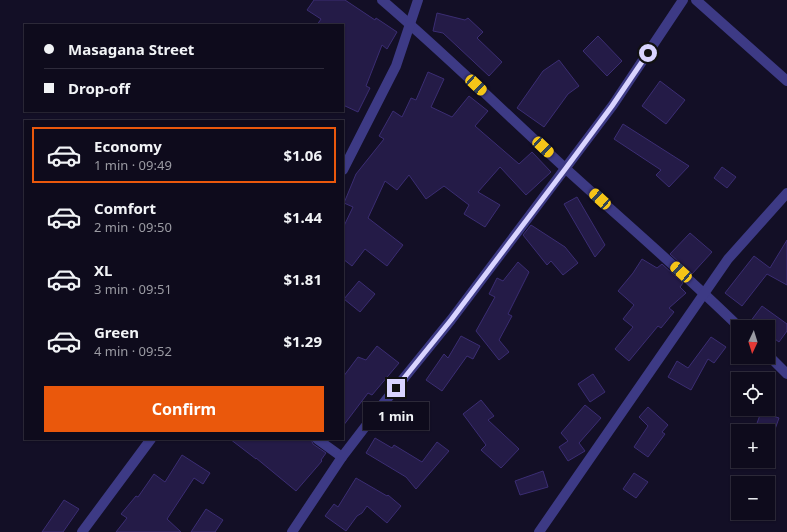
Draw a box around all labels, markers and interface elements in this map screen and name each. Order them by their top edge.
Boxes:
text: Masagana Street [68,39,194,59]
route start [639,44,657,62]
car [463,72,489,98]
text: Drop-off [68,78,130,98]
car [530,134,556,160]
text: Economy [94,136,162,156]
icon: car [46,137,82,173]
text: $1.06 [283,145,322,165]
text: 1 min · 09:49 [94,156,172,174]
car [587,187,613,211]
text: Comfort [94,198,156,218]
icon: car [46,199,82,235]
text: $1.44 [283,207,322,227]
text: 2 min · 09:50 [94,218,172,236]
text: XL [94,260,112,280]
car [668,260,694,284]
icon: car [46,261,82,297]
text: $1.81 [283,269,322,289]
text: 3 min · 09:51 [94,280,172,298]
north arrow [731,320,775,364]
map controls [731,320,775,520]
text: Green [94,322,139,342]
icon: car [46,323,82,359]
text: $1.29 [283,331,322,351]
text: 4 min · 09:52 [94,342,172,360]
button: locate [731,372,775,416]
route end [387,379,405,397]
button: Confirm [44,386,324,432]
callout: 1 min [363,402,429,430]
text: 1 min [378,407,414,425]
button: + [731,424,775,468]
button: − [731,476,775,520]

